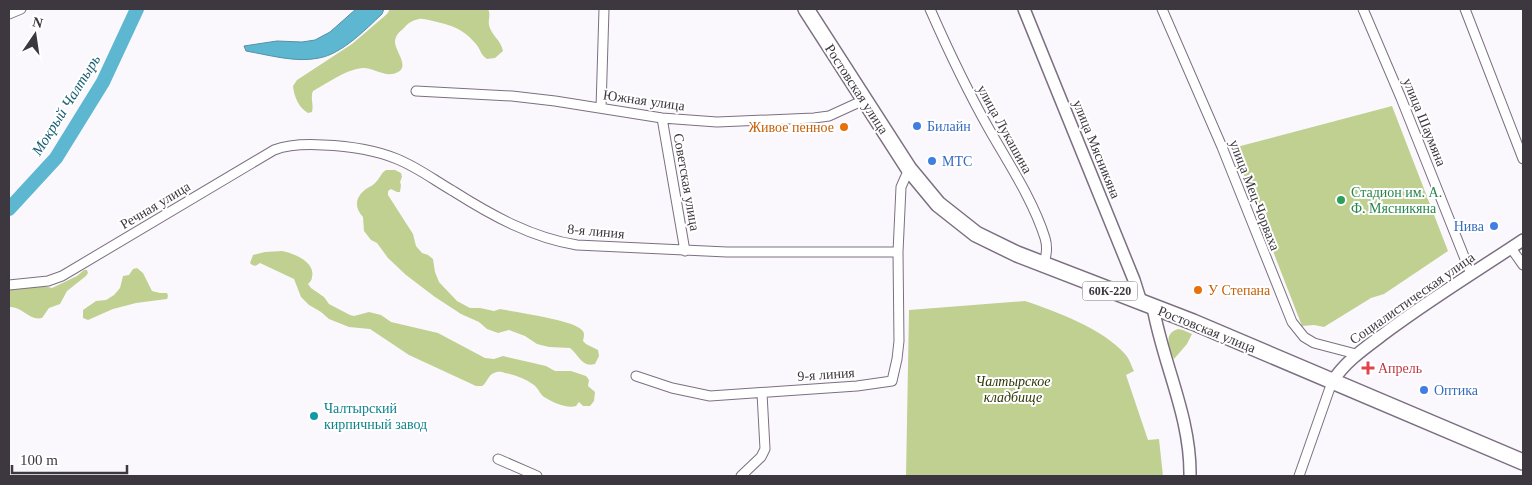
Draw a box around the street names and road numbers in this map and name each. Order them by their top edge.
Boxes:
street label: Ростовская улица [822,42,892,138]
street label: улица Шаумяна [1400,76,1449,169]
street label: улица Лукашина [974,82,1036,177]
street label: Южная улица [602,87,687,114]
street label: улица Мясникяна [1070,98,1123,201]
street label: Советская улица [671,132,703,233]
street label: улица Мец-Чорваха [1226,138,1283,253]
street label: Речная улица [118,178,194,232]
street label: 8-я линия [567,222,626,242]
street label: Социалистическая улица [1347,249,1478,347]
road number: 60К-220 [1082,282,1138,300]
street label: Ростовская улица [1156,303,1259,356]
street label: 9-я линия [797,365,856,384]

